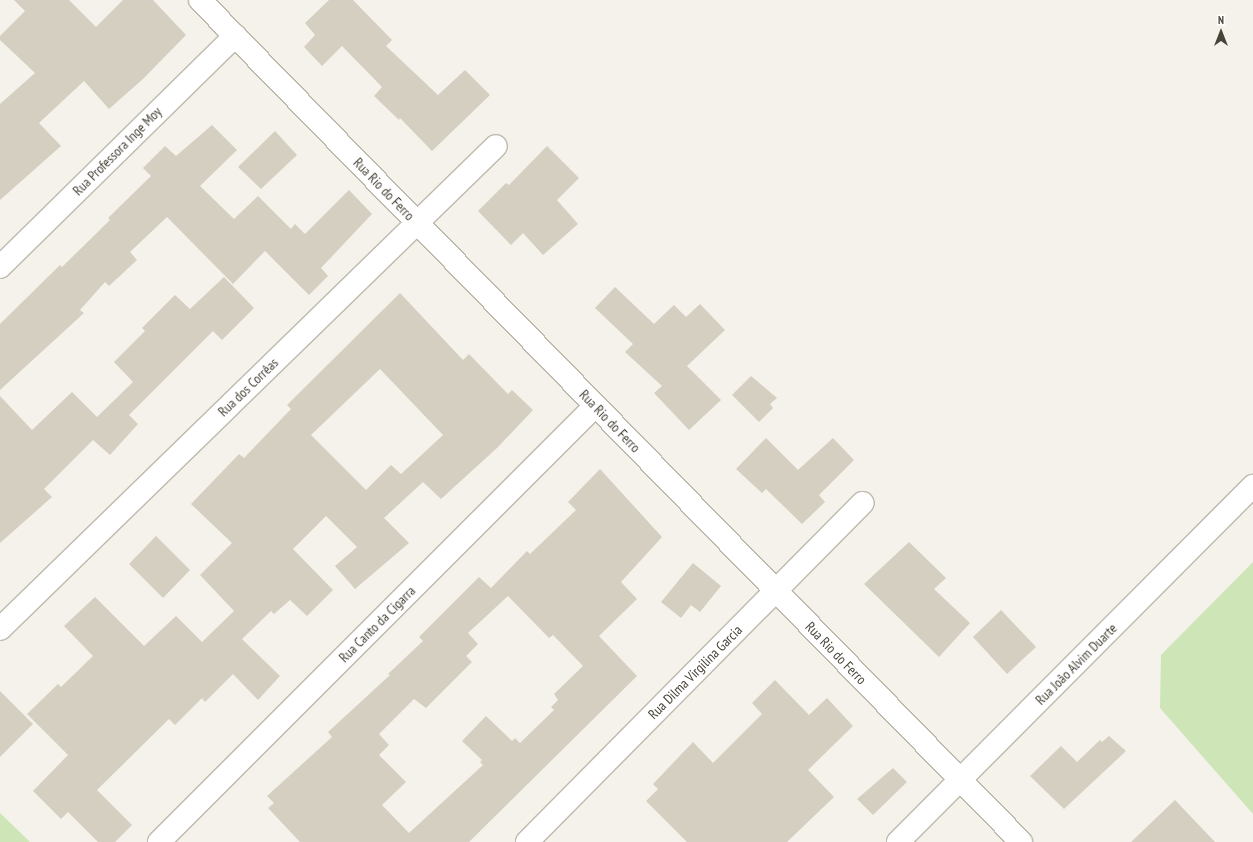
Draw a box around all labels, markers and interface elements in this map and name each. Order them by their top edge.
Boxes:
north arrow [1201,12,1241,52]
text: N [1218,13,1224,27]
street label: Rua Professora Inge Moy [69,103,165,199]
street label: Rua Rio do Ferro [350,154,418,224]
street label: Rua dos Corrêas [214,354,282,420]
street label: Rua Rio do Ferro [576,386,644,456]
street label: Rua Canto da Cigarra [335,582,419,666]
street label: Rua Rio do Ferro [802,618,870,688]
street label: Rua João Alvim Duarte [1032,620,1120,708]
street label: Rua Dilma Virgilina Garcia [644,621,746,723]

